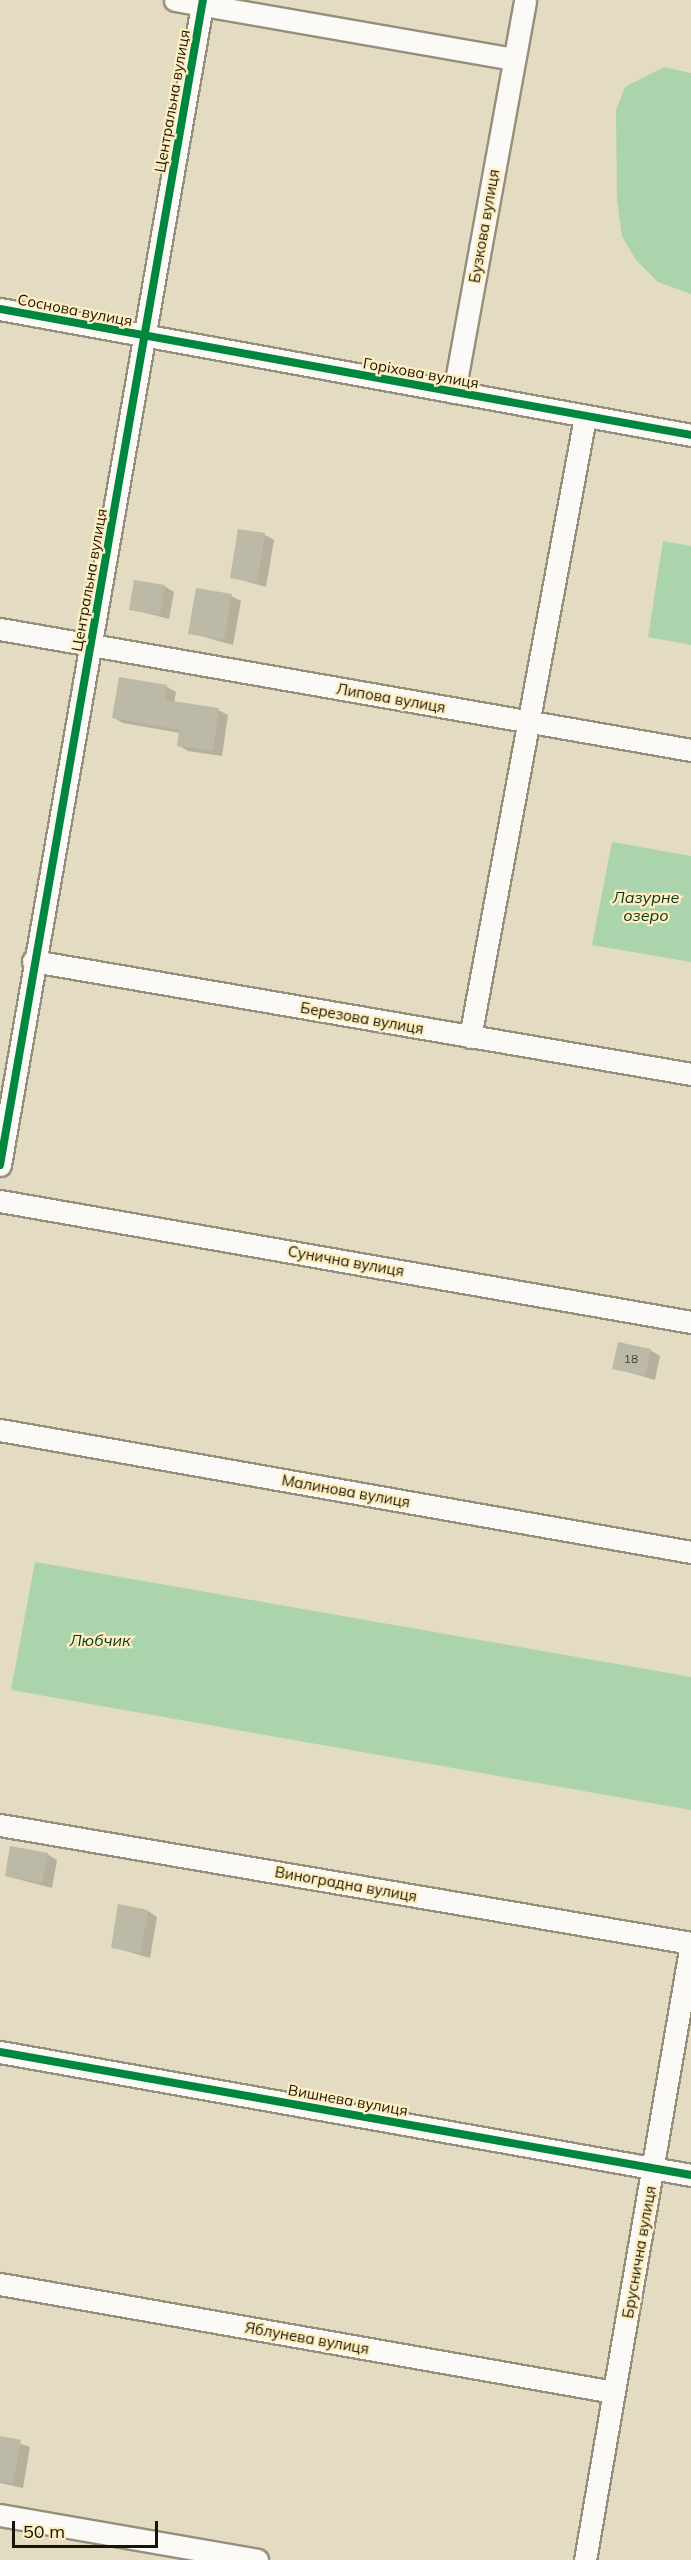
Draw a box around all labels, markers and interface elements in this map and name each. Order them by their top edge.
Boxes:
street label: Центральна вулиця [151,28,193,174]
street label: Бузкова вулиця [465,168,503,284]
street label: Соснова вулиця [16,290,134,330]
street label: Горіхова вулиця [362,354,480,392]
street label: Центральна вулиця [68,507,110,653]
street label: Липова вулиця [335,680,447,716]
water label: Лазурне озеро [613,887,679,925]
street label: Березова вулиця [299,998,425,1038]
street label: Сунична вулиця [286,1242,406,1280]
house number: 18 [624,1352,638,1366]
street label: Малинова вулиця [280,1471,412,1511]
water label: Любчик [69,1630,131,1650]
street label: Виноградна вулиця [273,1863,419,1905]
street label: Вишнева вулиця [287,2081,409,2119]
street label: Бруснична вулиця [618,2184,660,2320]
street label: Яблунева вулиця [244,2318,370,2358]
scale bar [15,2509,160,2547]
text: 50 m [23,2520,65,2543]

